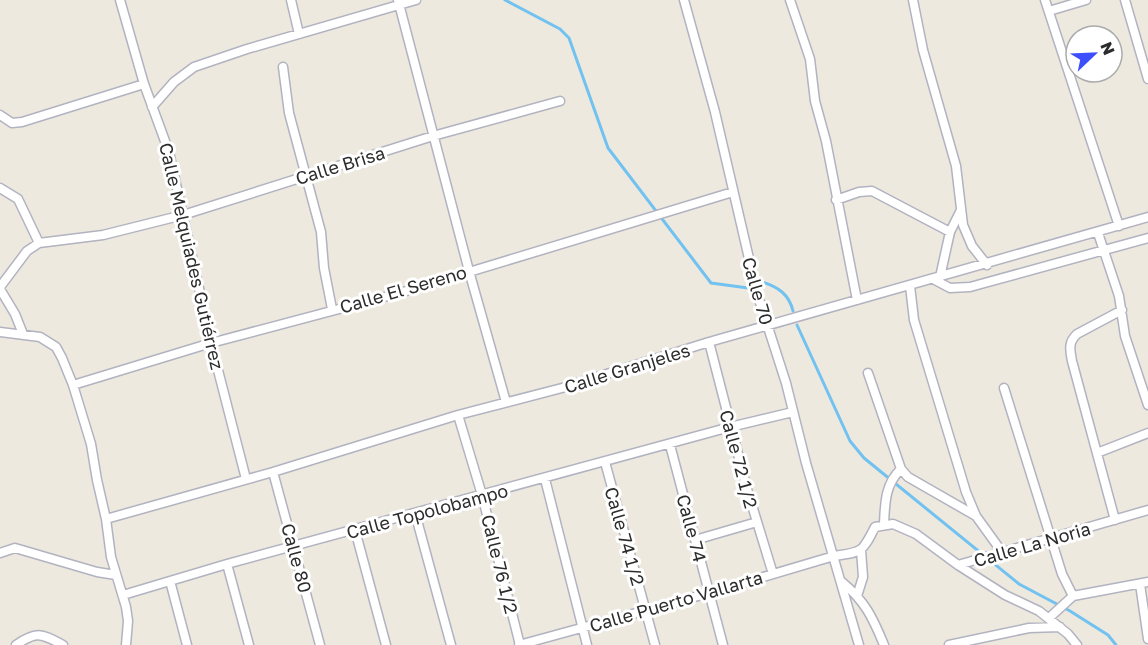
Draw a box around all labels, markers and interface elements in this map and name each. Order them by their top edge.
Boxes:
north arrow [1064,24,1124,84]
text: N [1096,39,1119,58]
street label: Calle Melquiades Gutiérrez [155,140,229,372]
street label: Calle Brisa [293,141,387,189]
street label: Calle 70 [738,255,778,327]
street label: Calle El Sereno [337,260,469,318]
street label: Calle Granjeles [561,338,693,398]
street label: Calle 72 1/2 [715,407,763,511]
street label: Calle Topolobampo [344,479,510,543]
street label: Calle 74 1/2 [600,484,650,588]
street label: Calle 74 [672,492,712,564]
street label: Calle 76 1/2 [477,512,523,616]
street label: Calle La Noria [971,517,1093,571]
street label: Calle 80 [277,521,317,595]
street label: Calle Puerto Vallarta [587,566,765,636]

